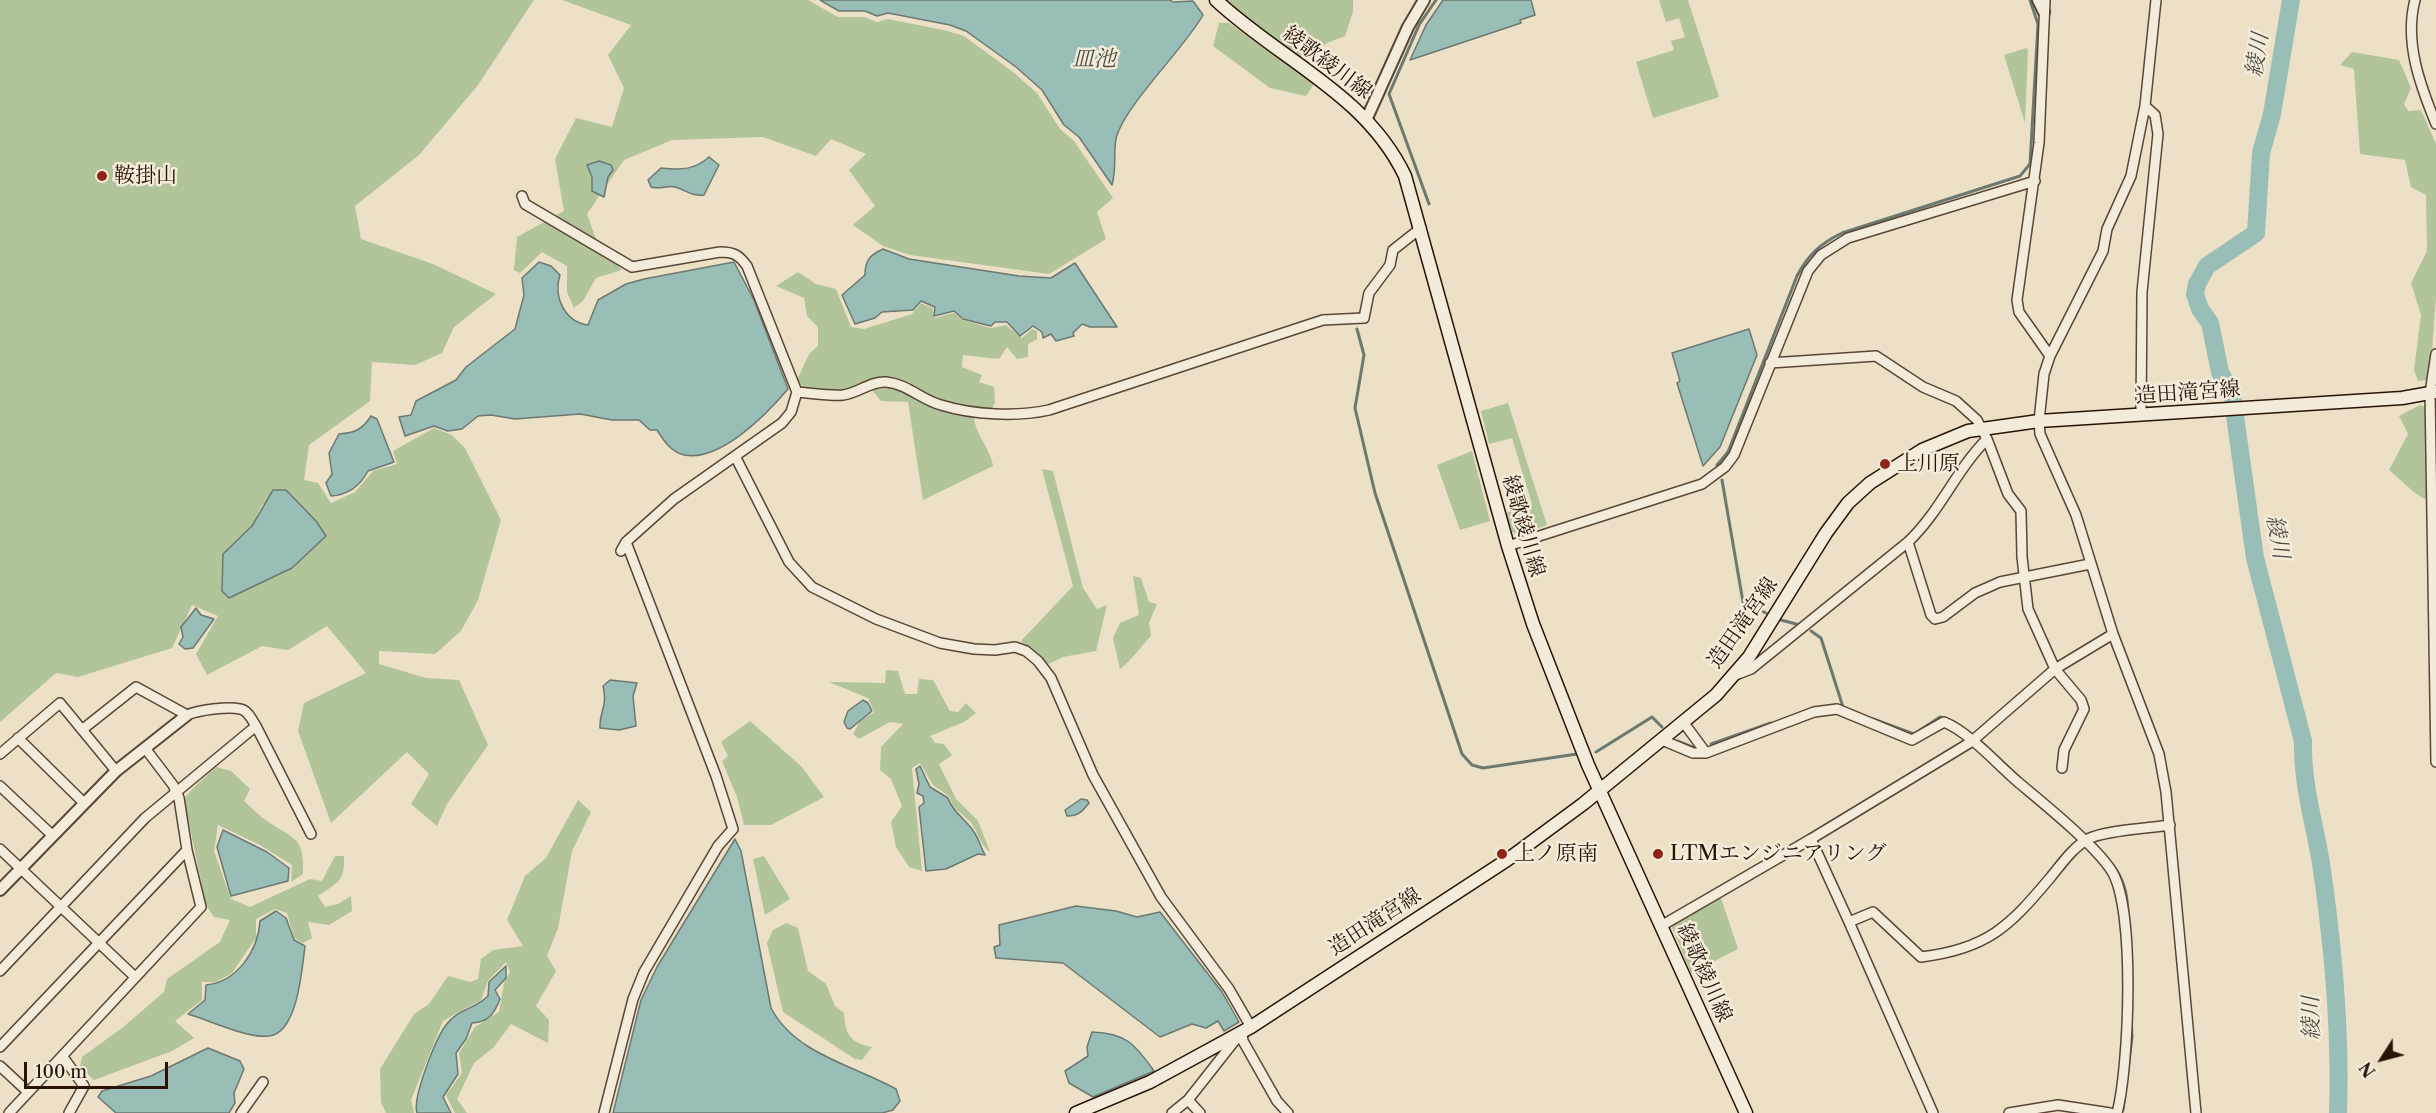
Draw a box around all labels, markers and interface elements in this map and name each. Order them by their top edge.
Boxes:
street label: 綾歌綾川線 [1277,21,1377,105]
water label: 綾川 [2242,31,2274,79]
water label: 皿池 [1072,47,1116,73]
place label: 鞍掛山 [114,163,177,189]
marker: 鞍掛山 [95,169,109,183]
street label: 造田滝宮線 [2135,377,2241,409]
place label: 上川原 [1897,451,1960,477]
marker: 上川原 [1878,457,1892,471]
street label: 綾歌綾川線 [1496,472,1550,580]
water label: 綾川 [2260,513,2294,561]
street label: 造田滝宮線 [1703,573,1783,673]
place label: 上ノ原南 [1514,841,1598,867]
place label: LTMエンジニアリング [1670,841,1887,867]
marker: 上ノ原南 [1495,847,1509,861]
marker: LTMエンジニアリング [1651,847,1665,861]
street label: 造田滝宮線 [1324,883,1426,961]
street label: 綾歌綾川線 [1671,920,1737,1026]
water label: 綾川 [2298,996,2326,1040]
north arrow [2352,1029,2412,1089]
scale bar [27,1050,171,1088]
text: N [2355,1058,2380,1081]
text: 100 m [35,1061,87,1083]

